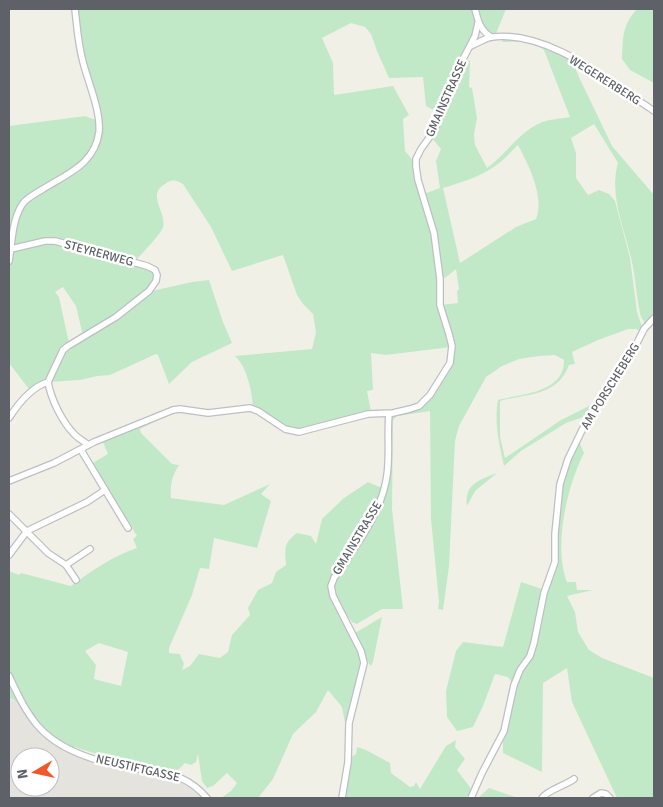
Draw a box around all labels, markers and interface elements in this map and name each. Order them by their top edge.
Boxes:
street label: WEGERERBERG [566,52,643,108]
street label: GMAINSTRASSE [423,57,470,139]
street label: STEYRERWEG [63,237,135,270]
street label: AM PORSCHEBERG [578,340,643,432]
street label: GMAINSTRASSE [330,498,385,578]
north arrow [10,747,60,797]
street label: NEUSTIFTGASSE [94,752,182,785]
text: N [13,768,32,780]

